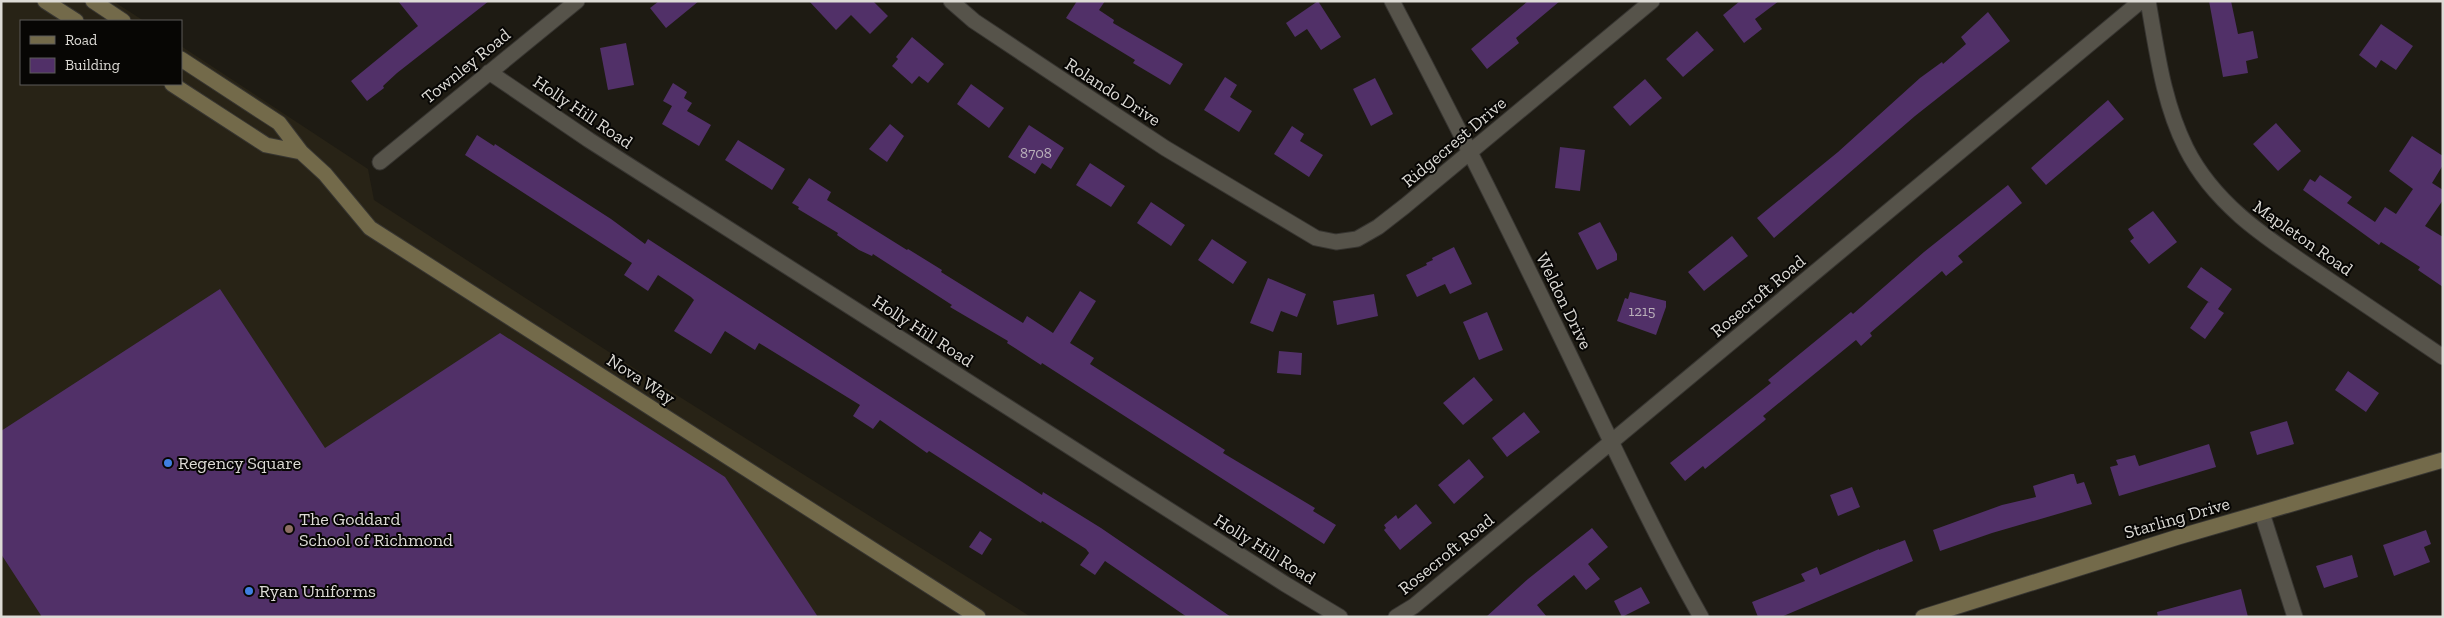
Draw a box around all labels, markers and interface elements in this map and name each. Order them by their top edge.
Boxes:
legend [20,20,182,85]
street label: Townley Road [417,24,515,108]
text: Road [65,31,98,49]
street label: Rolando Drive [1061,53,1165,131]
text: Building [65,56,120,74]
street label: Holly Hill Road [529,71,637,154]
street label: Ridgecrest Drive [1397,92,1511,192]
house number: 8708 [1020,144,1052,162]
street label: Mapleton Road [2249,196,2357,280]
street label: Weldon Drive [1531,249,1597,353]
street label: Rosecroft Road [1706,250,1810,342]
street label: Holly Hill Road [869,290,978,372]
house number: 1215 [1629,302,1656,320]
street label: Nova Way [603,349,680,410]
place label: Regency Square [178,452,301,474]
marker: Regency Square [162,457,174,469]
street label: Starling Drive [2122,492,2232,544]
place label: The Goddard School of Richmond [299,508,453,551]
street label: Holly Hill Road [1210,509,1320,589]
street label: Rosecroft Road [1394,509,1498,599]
marker: The Goddard School of Richmond [283,523,295,535]
place label: Ryan Uniforms [259,580,376,602]
marker: Ryan Uniforms [243,585,255,597]

